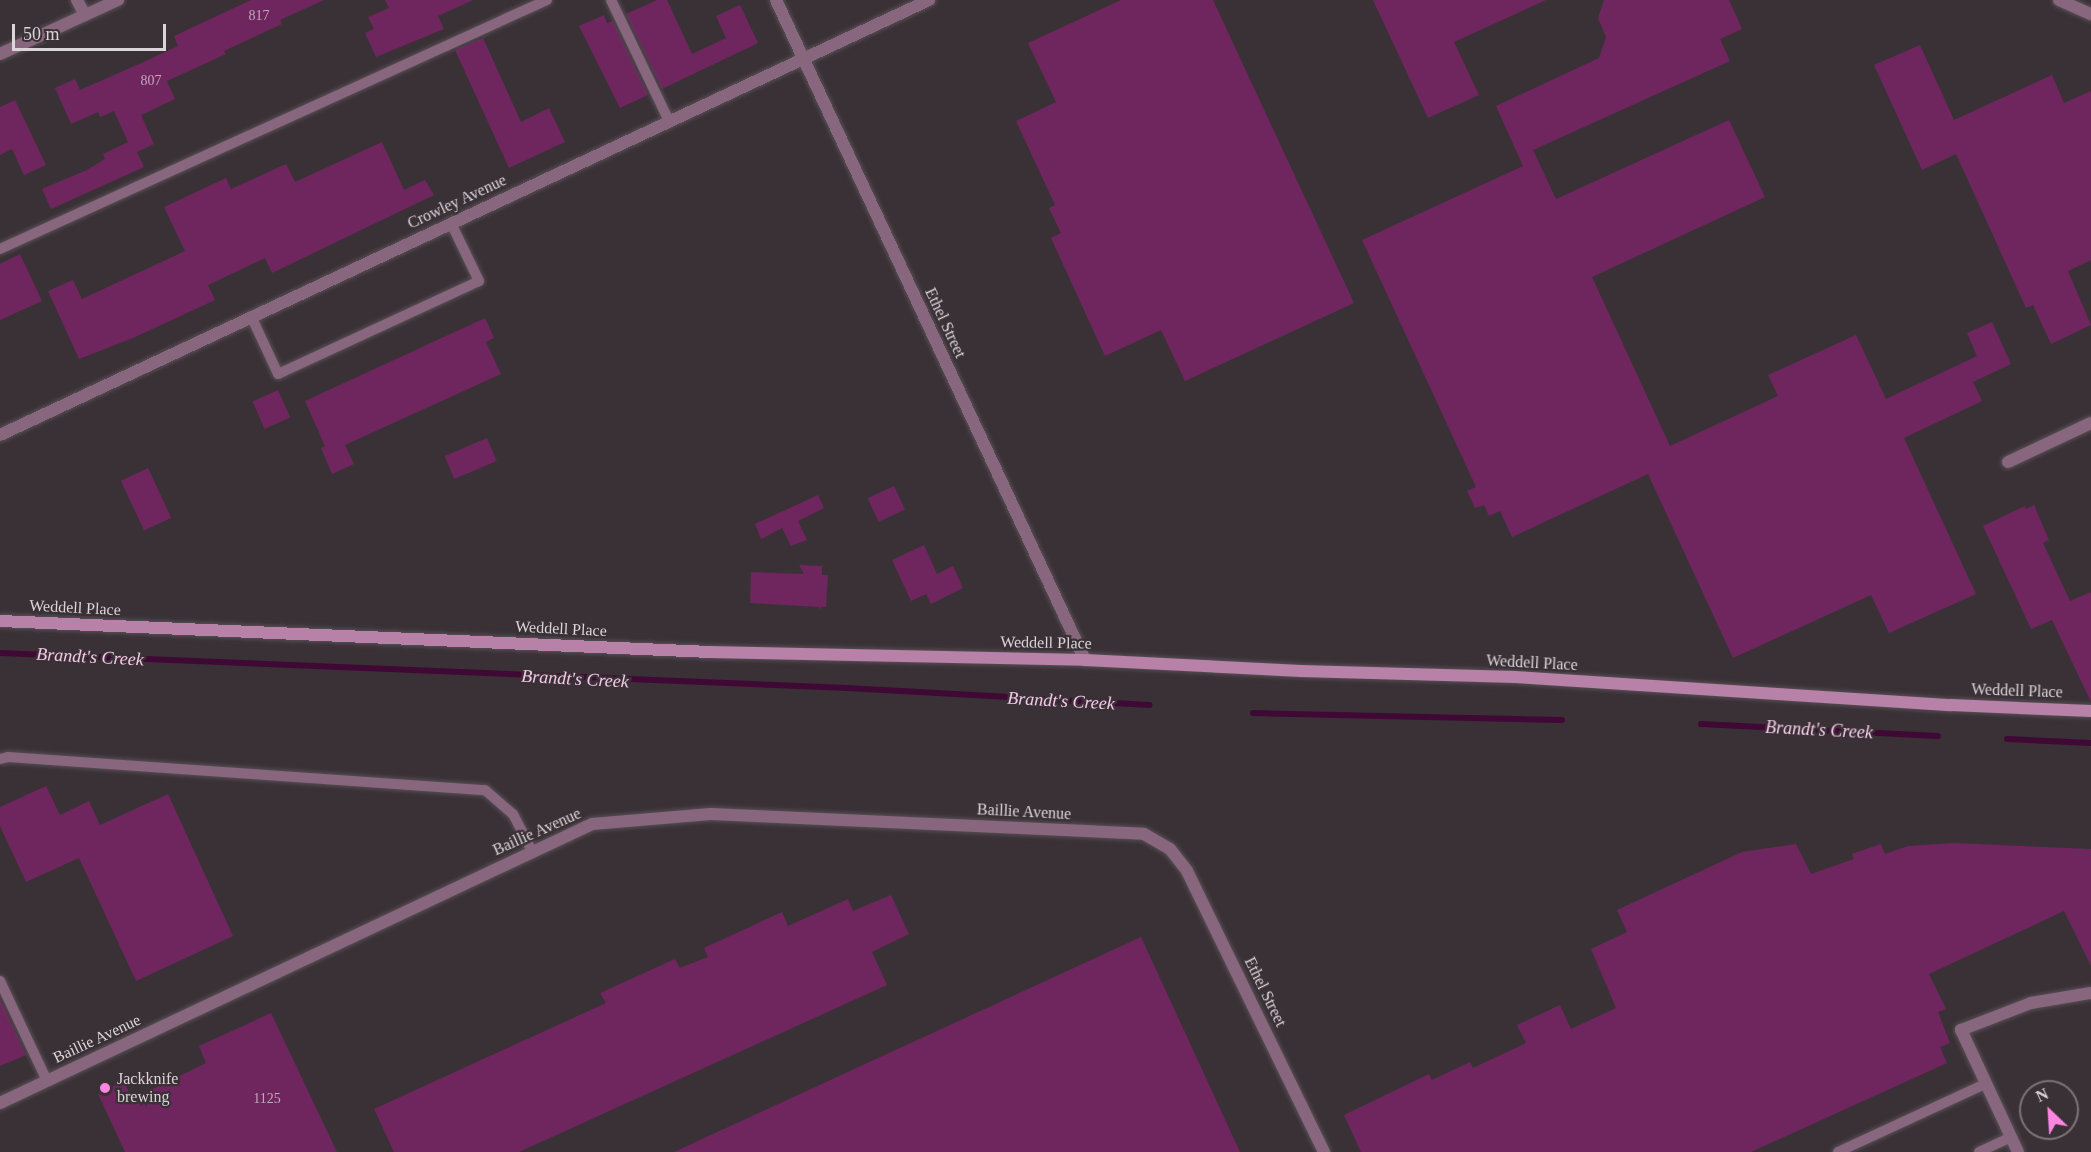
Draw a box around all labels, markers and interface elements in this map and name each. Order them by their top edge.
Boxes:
house number: 817 [248,8,270,24]
scale bar [15,12,170,50]
text: 50 m [23,24,60,44]
house number: 807 [140,73,162,89]
street label: Crowley Avenue [404,171,510,233]
street label: Ethel Street [920,285,970,361]
street label: Weddell Place [29,596,121,620]
street label: Weddell Place [515,617,607,641]
street label: Weddell Place [1000,633,1092,653]
water label: Brandt's Creek [36,643,144,671]
street label: Weddell Place [1486,651,1578,675]
water label: Brandt's Creek [521,665,629,693]
street label: Weddell Place [1971,680,2063,702]
water label: Brandt's Creek [1007,687,1115,715]
water label: Brandt's Creek [1765,716,1873,744]
street label: Baillie Avenue [976,800,1072,824]
street label: Baillie Avenue [490,804,584,860]
street label: Ethel Street [1240,954,1290,1030]
street label: Baillie Avenue [50,1010,144,1068]
place label: Jackknife brewing [117,1069,178,1107]
north arrow [2019,1080,2079,1140]
marker: Jackknife brewing [98,1081,112,1095]
text: N [2033,1085,2051,1105]
house number: 1125 [253,1091,281,1107]

